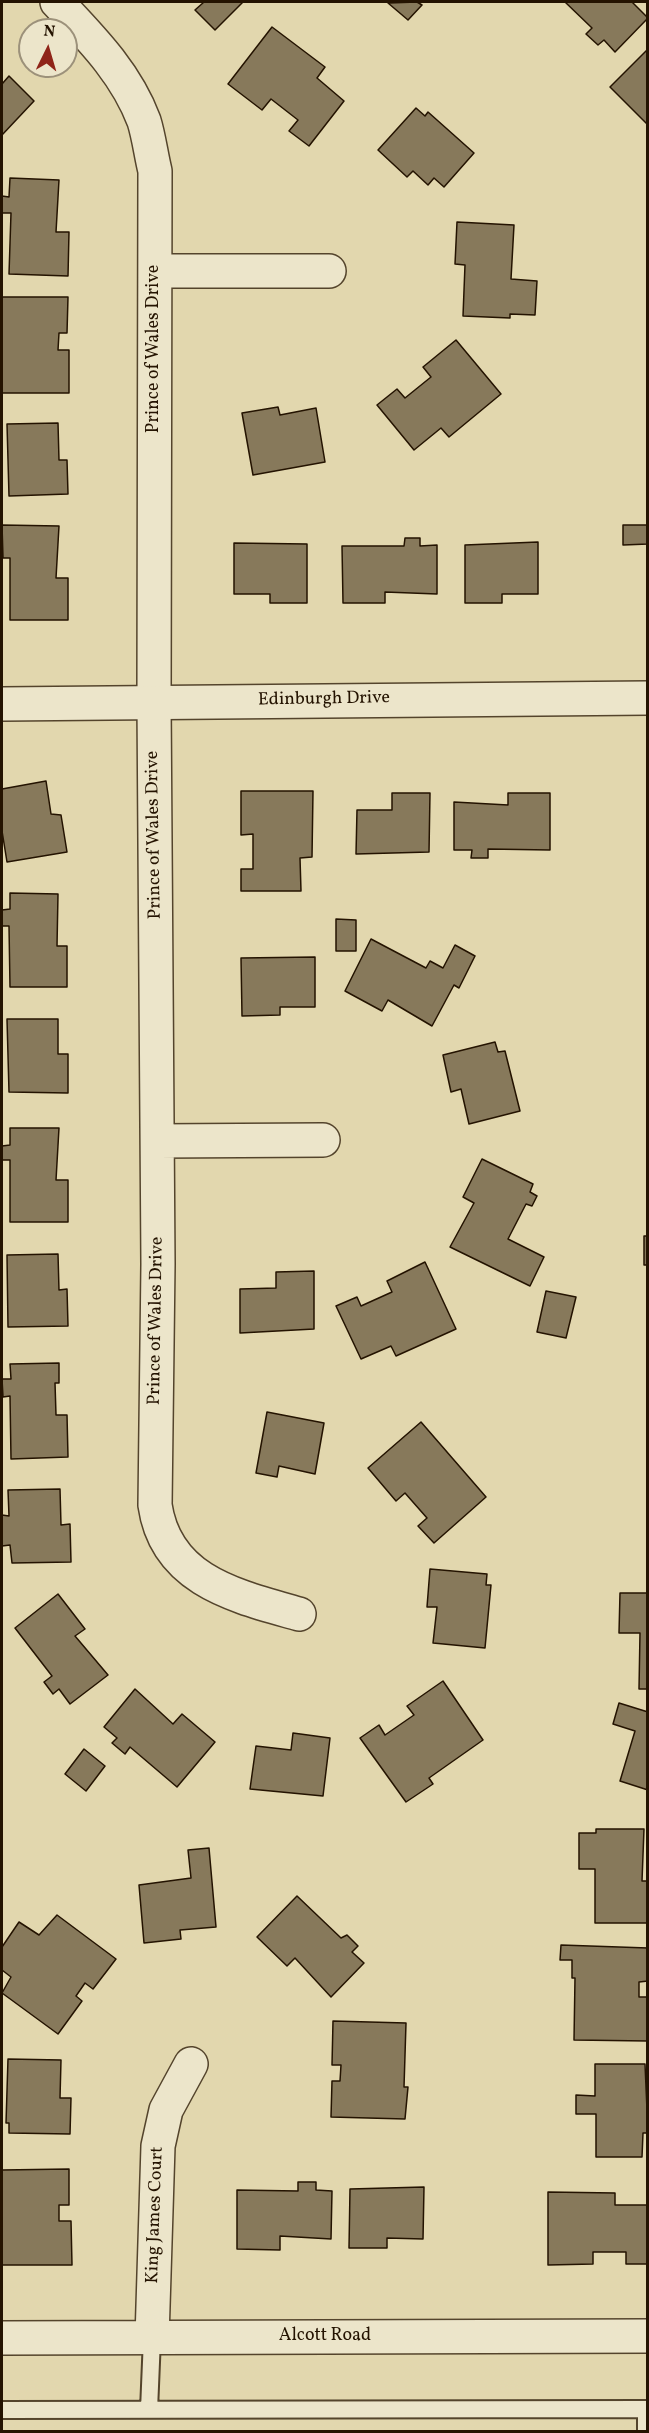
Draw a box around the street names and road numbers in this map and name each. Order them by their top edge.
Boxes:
street label: Prince of Wales Drive [144,265,166,433]
street label: Edinburgh Drive [258,688,390,712]
street label: Prince of Wales Drive [143,751,167,919]
street label: Prince of Wales Drive [145,1237,169,1405]
street label: King James Court [143,2146,169,2284]
street label: Alcott Road [279,2326,371,2348]

